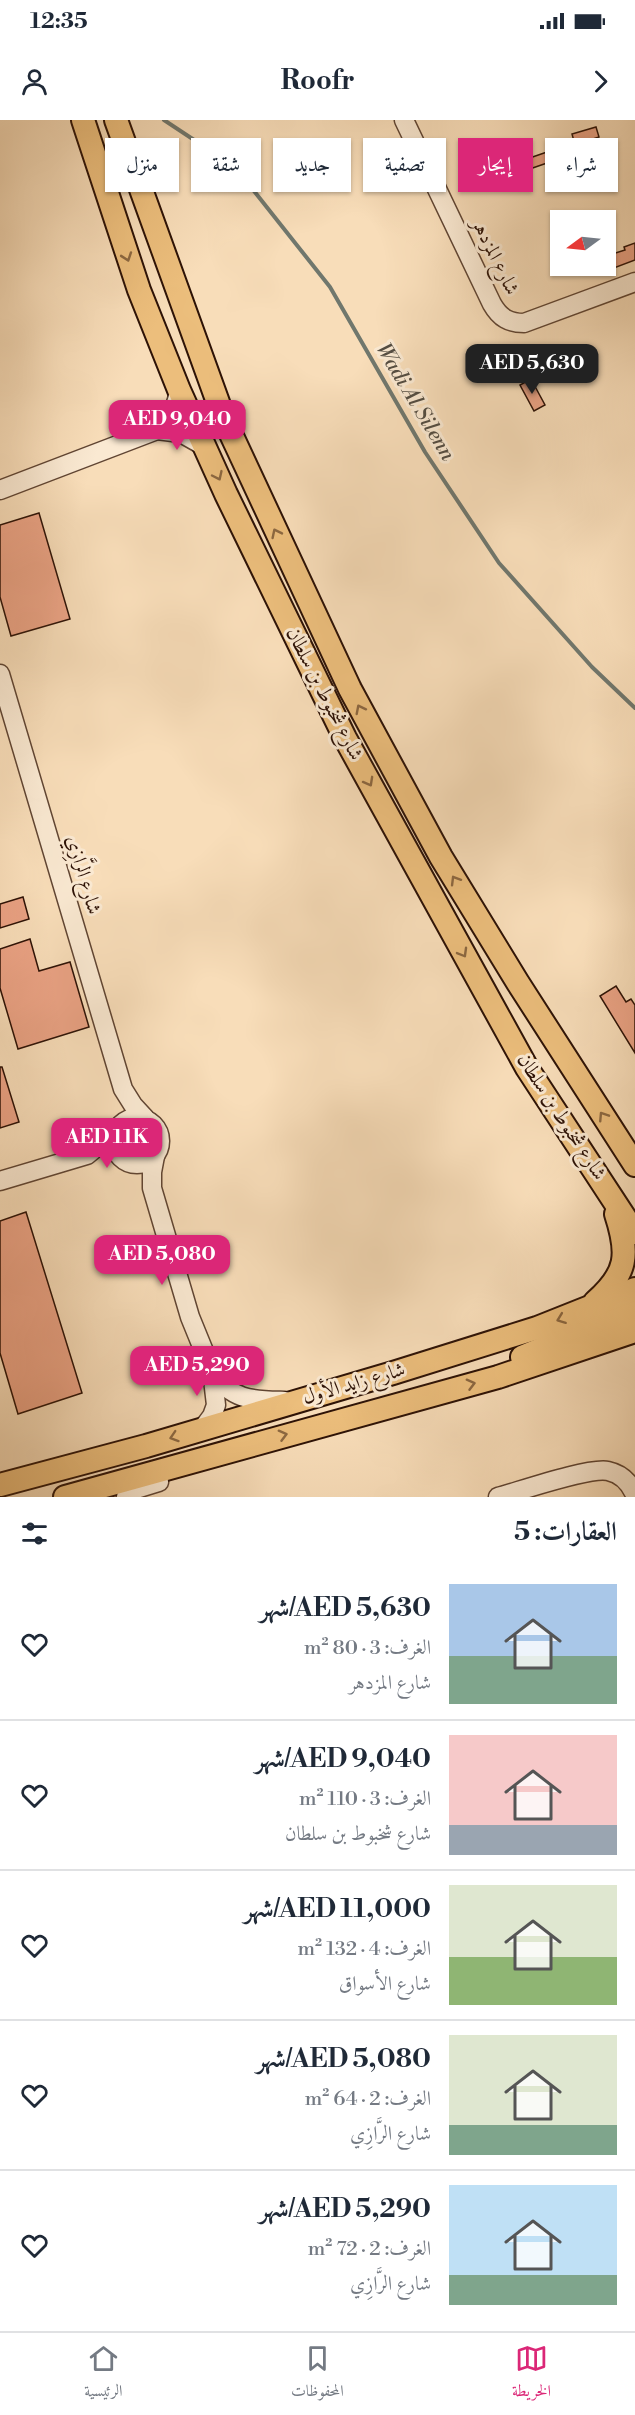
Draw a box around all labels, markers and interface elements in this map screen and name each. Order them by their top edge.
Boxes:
text: 12:35 [30,8,88,35]
text: Roofr [280,64,355,98]
icon: person [18,65,51,98]
icon: forward [584,65,617,98]
chip: منزل [105,138,179,192]
chip: شقة [191,138,261,192]
chip: جديد [273,138,351,192]
chip: تصفية [363,138,446,192]
chip: إيجار [458,138,533,192]
chip: شراء [545,138,618,192]
north arrow [550,210,616,276]
map controls [550,210,616,276]
street label: شارع المزدهر [461,213,524,301]
one-way arrow [120,251,133,262]
water label: Wadi Al Silenn [370,338,460,466]
pin: AED 5,630 [463,344,601,395]
text: AED 5,630 [479,351,585,376]
pin: AED 9,040 [108,400,246,451]
text: AED 9,040 [123,407,231,432]
one-way arrow [211,470,223,481]
one-way arrow [271,529,283,540]
street label: شارع شخبوط بن سلطان [276,623,368,767]
one-way arrow [356,704,368,715]
one-way arrow [362,776,374,787]
street label: شارع الرَّازِي [56,831,112,918]
one-way arrow [450,876,462,886]
one-way arrow [456,947,467,958]
street label: شارع شخبوط بن سلطان [507,1049,611,1187]
one-way arrow [599,1112,610,1123]
pin: AED 11K [52,1118,162,1169]
text: AED 11K [65,1125,149,1150]
pin: AED 5,080 [93,1235,231,1286]
text: AED 5,080 [108,1242,216,1267]
one-way arrow [556,1311,567,1324]
pin: AED 5,290 [128,1346,266,1397]
text: AED 5,290 [144,1353,250,1378]
street label: شارع زايد الأول [299,1354,409,1414]
one-way arrow [466,1379,476,1392]
one-way arrow [169,1430,180,1442]
one-way arrow [278,1430,288,1443]
text: العقارات: 5 [514,1516,617,1548]
icon: filters [18,1517,51,1550]
text: AED 5,630/شهر [260,1592,431,1624]
icon: home [497,1608,569,1680]
icon: heart [18,1628,51,1661]
text: الغرف: 3 · 80 m² [304,1636,431,1661]
text: شارع المزدهر [349,1671,431,1696]
text: AED 9,040/شهر [255,1743,431,1775]
icon: home [497,1759,569,1831]
icon: heart [18,1779,51,1812]
text: الغرف: 3 · 110 m² [299,1787,431,1812]
text: شارع شخبوط بن سلطان [285,1822,431,1847]
text: AED 11,000/شهر [244,1893,431,1925]
icon: home [497,1909,569,1981]
icon: heart [18,1929,51,1962]
text: الغرف: 4 · 132 m² [297,1937,431,1962]
text: شارع الأسواق [339,1972,431,1997]
text: AED 5,080/شهر [256,2043,431,2075]
icon: home [497,2059,569,2131]
icon: heart [18,2079,51,2112]
text: الغرف: 2 · 64 m² [305,2087,431,2112]
text: شارع الرَّازِي [350,2122,431,2147]
text: AED 5,290/شهر [259,2193,431,2225]
icon: home [497,2209,569,2281]
icon: heart [18,2229,51,2262]
text: الغرف: 2 · 72 m² [308,2237,431,2262]
text: شارع الرَّازِي [350,2272,431,2297]
tab: الرئيسية [84,2342,123,2406]
tab: المحفوظات [291,2342,344,2406]
tab: الخريطة [512,2342,551,2406]

